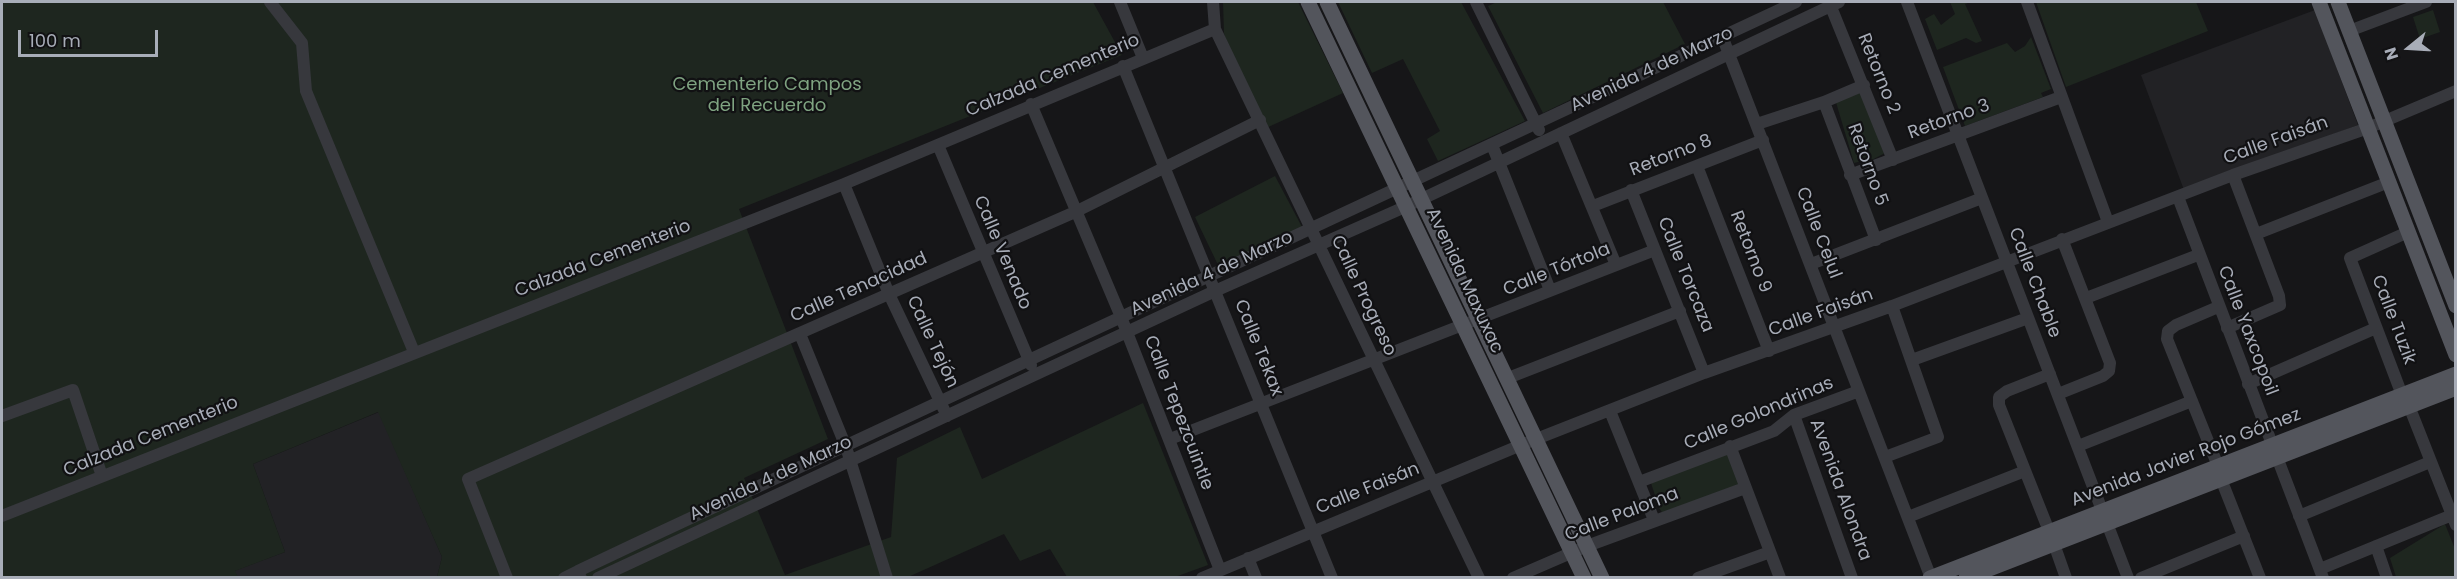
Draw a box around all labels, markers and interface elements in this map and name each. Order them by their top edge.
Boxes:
scale bar [21,18,160,56]
north arrow [2379,18,2439,78]
street label: Avenida 4 de Marzo [1567,23,1737,117]
text: 100 m [29,28,81,53]
street label: Calzada Cementerio [963,30,1143,122]
street label: Retorno 2 [1852,31,1904,117]
text: N [2379,44,2404,63]
park label: Cementerio Campos del Recuerdo [672,74,862,116]
street label: Retorno 3 [1905,95,1993,145]
street label: Calle Faisán [2221,112,2331,170]
street label: Retorno 5 [1842,121,1892,209]
street label: Retorno 8 [1627,130,1715,182]
street label: Calle Celul [1791,184,1845,282]
street label: Calle Venado [968,193,1036,313]
street label: Avenida Maxuxac [1421,205,1507,357]
street label: Retorno 9 [1724,208,1776,296]
street label: Calle Torcaza [1652,214,1718,336]
street label: Calzada Cementerio [512,215,694,303]
street label: Calle Chable [2003,225,2065,341]
street label: Avenida 4 de Marzo [1127,227,1297,321]
street label: Calle Progreso [1326,232,1400,360]
street label: Calle Tórtola [1500,239,1614,301]
street label: Calle Tenacidad [787,248,931,328]
street label: Calle Yaxcopoil [2212,263,2282,399]
street label: Calle Tuzik [2366,272,2420,368]
street label: Calle Faisán [1766,284,1876,342]
street label: Calle Tejón [901,292,963,392]
street label: Calle Tekax [1229,297,1287,399]
street label: Calle Tepezcuintle [1139,333,1217,493]
street label: Calle Golondrinas [1681,373,1837,455]
street label: Calzada Cementerio [60,392,242,482]
street label: Avenida Javier Rojo Gómez [2068,404,2304,512]
street label: Avenida Alondra [1804,416,1876,564]
street label: Avenida 4 de Marzo [686,432,856,526]
street label: Calle Faisán [1313,458,1423,520]
street label: Calle Paloma [1562,483,1682,547]

